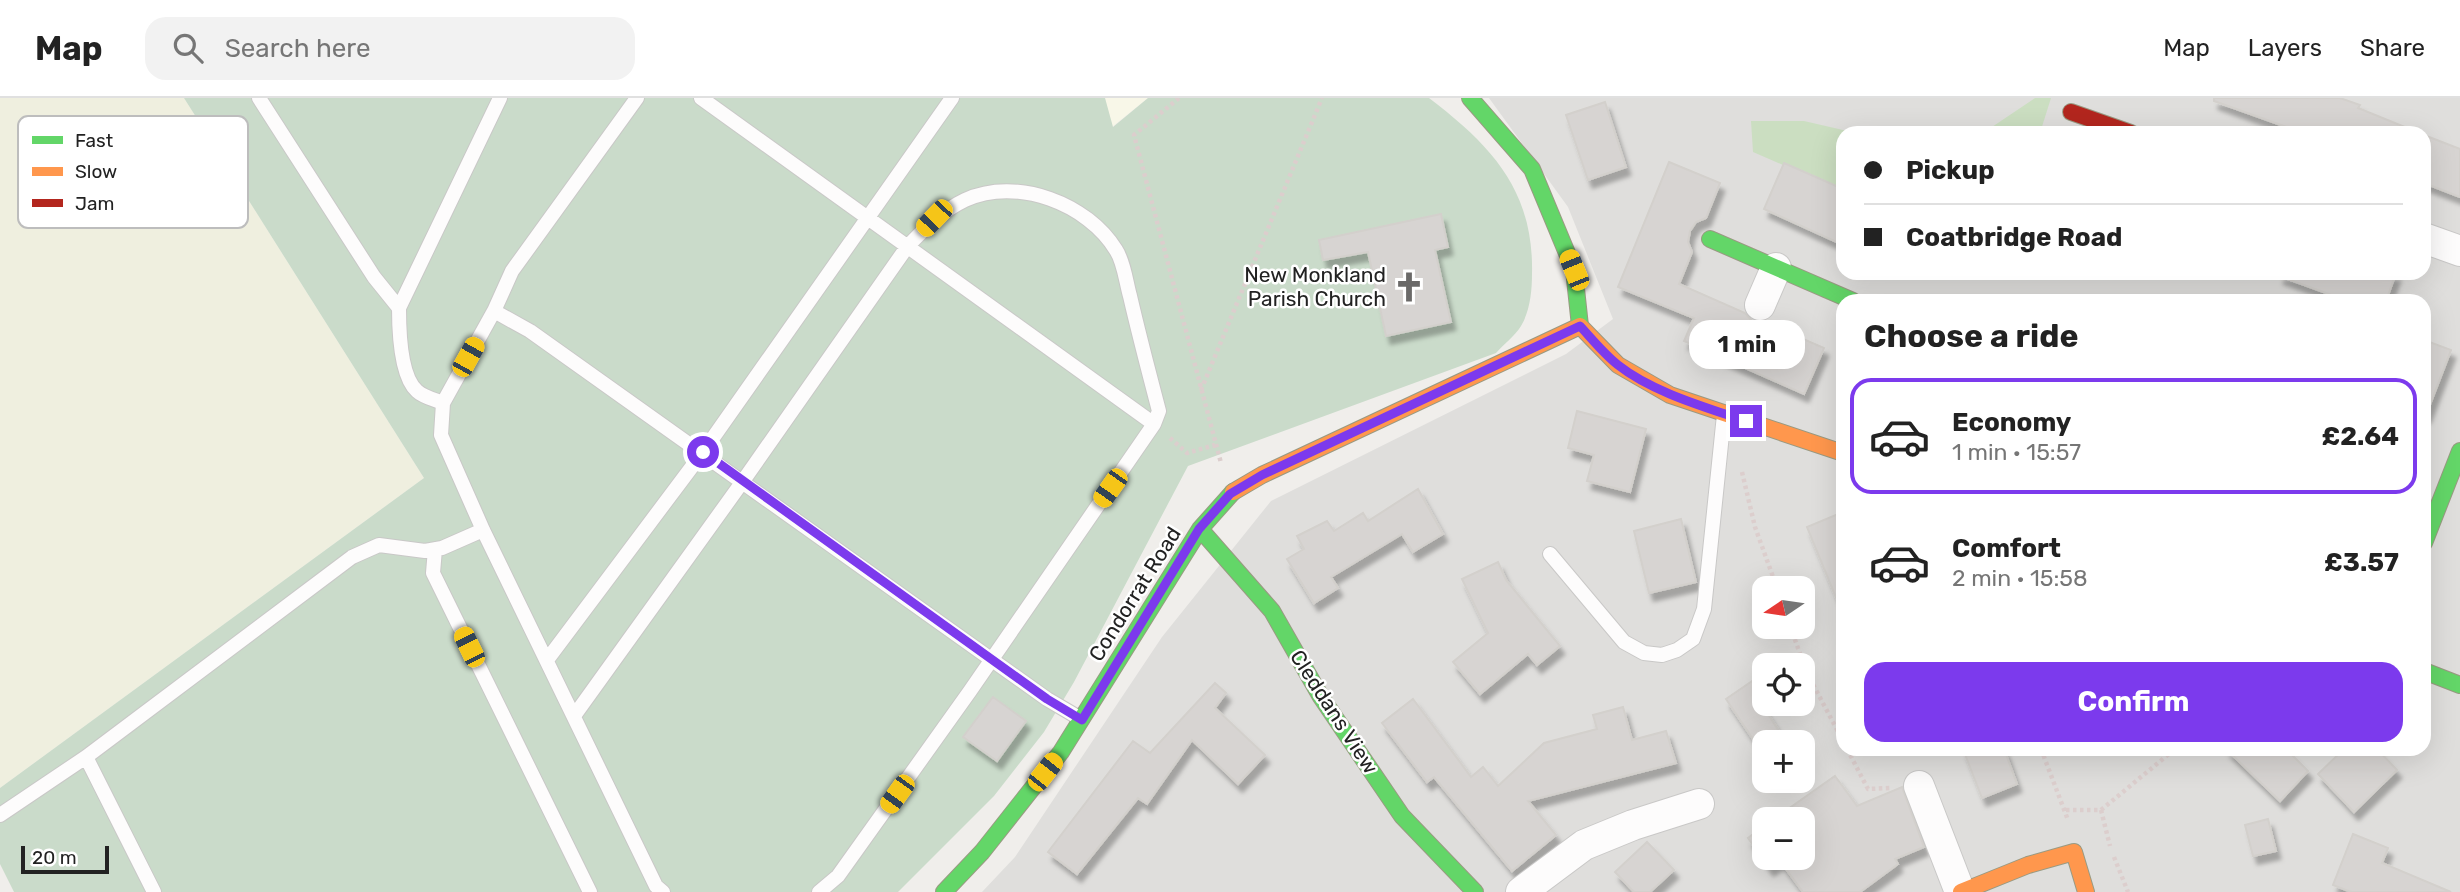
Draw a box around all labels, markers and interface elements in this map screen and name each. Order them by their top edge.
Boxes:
search box [145,17,635,80]
text: Map [35,29,103,68]
icon: search [169,29,207,67]
text: Search here [225,33,370,64]
text: Map [2163,34,2210,62]
text: Layers [2248,34,2322,62]
text: Share [2360,34,2425,62]
legend [18,116,248,228]
text: Fast [75,129,114,152]
text: Pickup [1906,155,1995,186]
text: Slow [75,160,117,183]
text: Jam [75,192,114,215]
car [912,196,957,240]
text: Coatbridge Road [1906,222,2122,253]
car [1557,247,1592,293]
place label: New Monkland Parish Church [1244,262,1386,311]
church icon: New Monkland Parish Church [1392,270,1426,304]
text: Choose a ride [1864,317,2078,355]
callout: 1 min [1688,320,1804,368]
text: 1 min [1718,330,1776,358]
car [449,334,488,380]
route end [1730,405,1762,437]
icon: car [1868,405,1931,468]
text: Economy [1952,407,2071,438]
text: £2.64 [2321,421,2399,452]
route start [687,436,719,468]
text: 1 min · 15:57 [1952,438,2081,466]
car [1090,465,1131,511]
street label: Condorrat Road [1083,522,1186,666]
icon: car [1868,531,1931,594]
text: Comfort [1952,533,2061,564]
text: £3.57 [2324,547,2399,578]
text: 2 min · 15:58 [1952,564,2088,592]
north arrow [1752,576,1815,639]
map controls [1752,576,1815,870]
car [451,624,488,670]
street label: Cleddans View [1285,645,1384,778]
button: locate [1752,653,1815,716]
button: Confirm [1864,662,2403,742]
button: + [1752,730,1815,793]
car [1024,749,1067,795]
car [877,771,918,817]
button: − [1752,807,1815,870]
scale bar [21,843,108,875]
text: 20 m [32,846,77,869]

